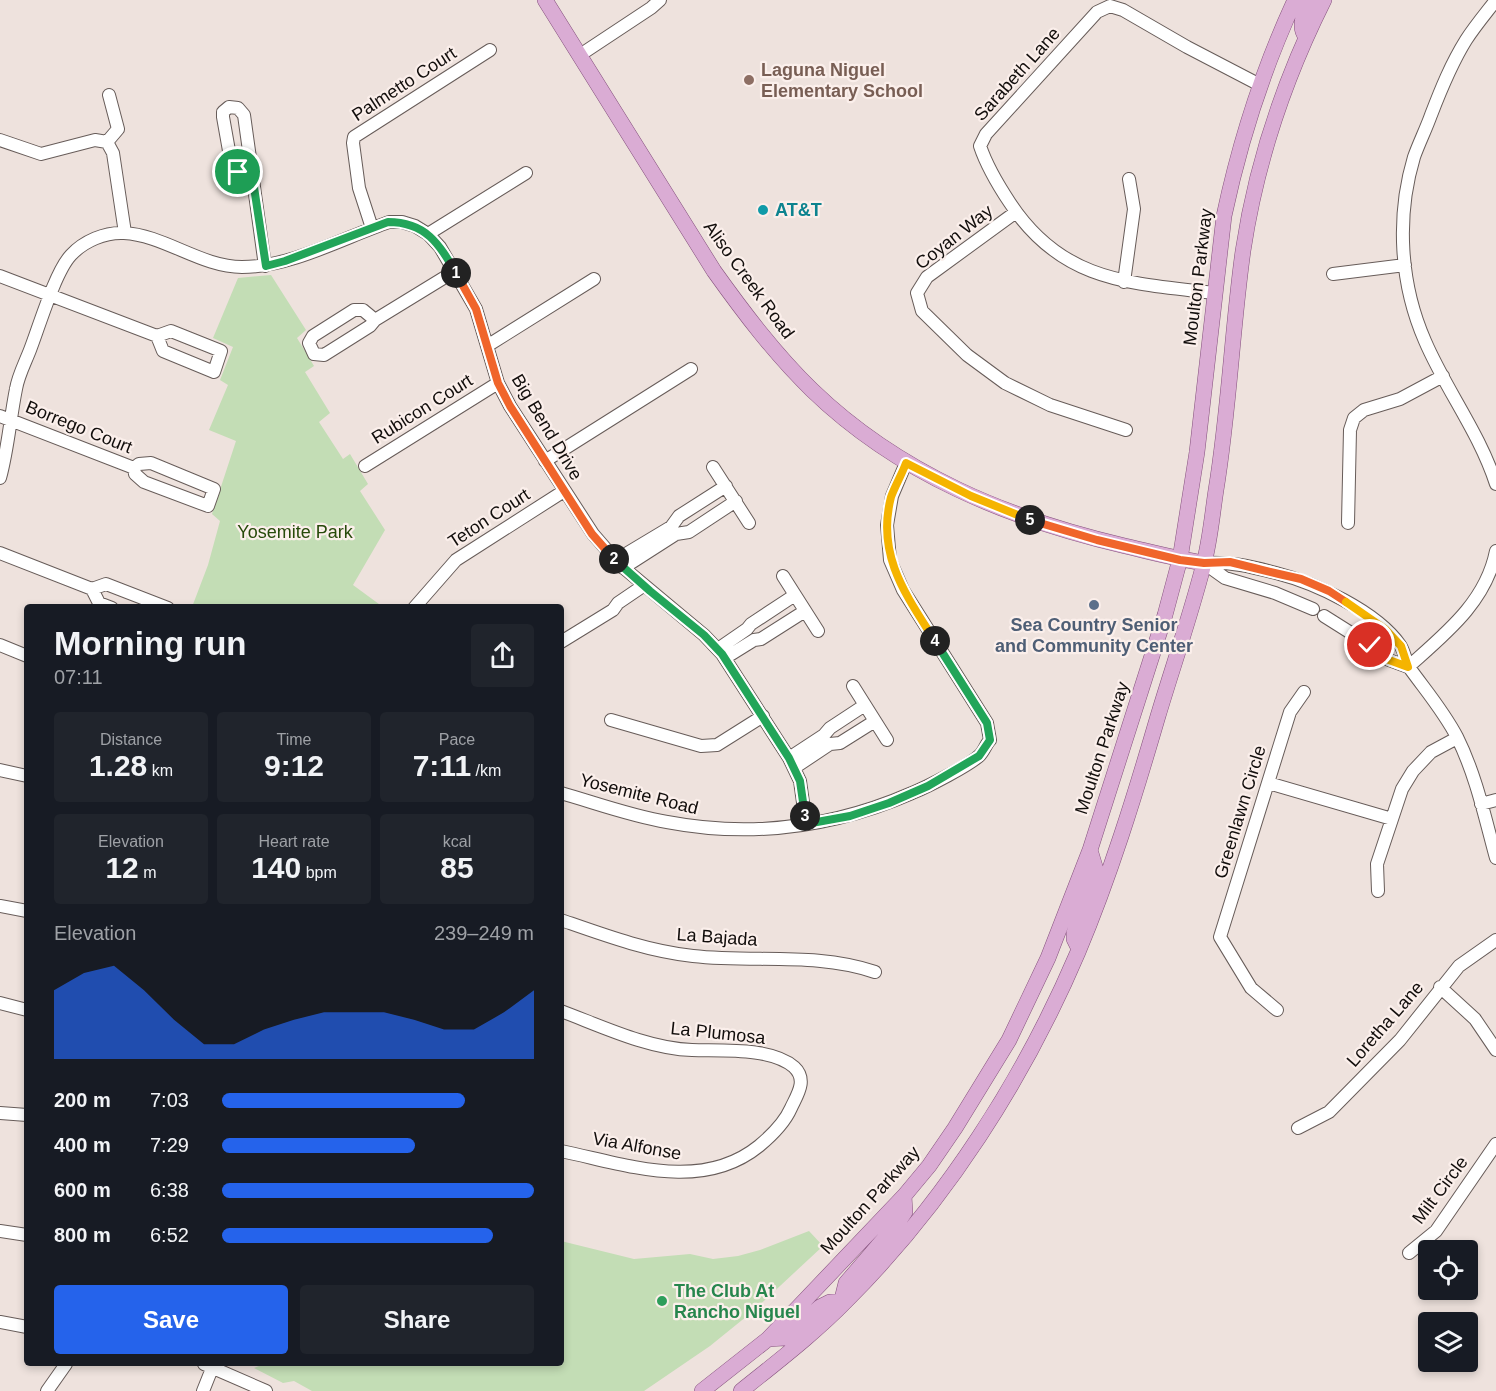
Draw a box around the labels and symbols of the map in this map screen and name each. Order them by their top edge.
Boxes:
street label: Sarabeth Lane [970,23,1064,125]
street label: Palmetto Court [348,43,460,125]
place label: Laguna Niguel Elementary School [761,60,923,101]
marker: Laguna Niguel Elementary School [742,73,756,87]
pin [212,146,263,197]
place label: AT&T [775,200,822,220]
street label: Coyan Way [911,201,997,273]
marker: AT&T [756,203,770,217]
street label: Moulton Parkway [1180,207,1216,347]
street label: Aliso Creek Road [700,217,798,343]
pin: 1 [441,258,471,288]
street label: Rubicon Court [368,370,476,448]
street label: Big Bend Drive [508,370,586,484]
street label: Borrego Court [23,397,135,457]
street label: Teton Court [445,484,533,552]
pin: 5 [1015,505,1045,535]
park label: Yosemite Park [237,522,354,542]
pin: 2 [599,544,629,574]
marker: Sea Country Senior and Community Center [1087,598,1101,612]
place label: Sea Country Senior and Community Center [995,615,1193,656]
pin [1344,619,1395,670]
pin: 4 [920,626,950,656]
street label: Moulton Parkway [1071,679,1133,817]
street label: Greenlawn Circle [1210,743,1270,881]
street label: Yosemite Road [578,770,700,818]
pin: 3 [790,801,820,831]
street label: La Bajada [676,924,759,950]
street label: Loretha Lane [1343,977,1427,1071]
street label: La Plumosa [670,1018,767,1048]
street label: Via Alfonse [591,1128,683,1164]
street label: Moulton Parkway [816,1142,924,1258]
street label: Milt Circle [1408,1152,1472,1228]
place label: The Club At Rancho Niguel [674,1281,800,1322]
marker: The Club At Rancho Niguel [655,1294,669,1308]

